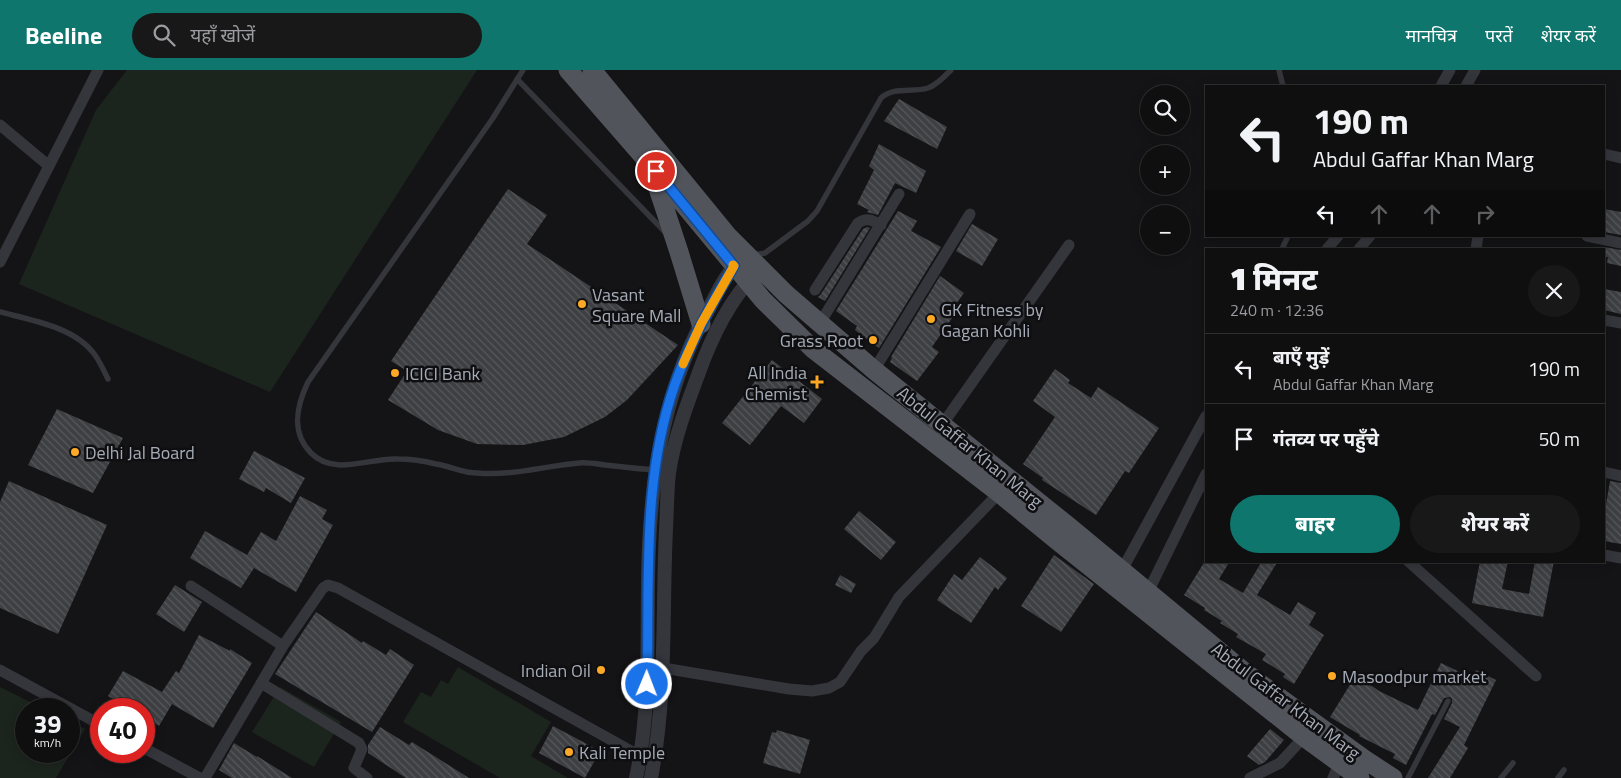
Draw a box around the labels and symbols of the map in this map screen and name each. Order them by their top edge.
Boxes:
pin [635,150,677,192]
place label: Vasant Square Mall [592,281,681,329]
place label: GK Fitness by Gagan Kohli [941,296,1044,344]
marker: Vasant Square Mall [576,298,588,310]
marker: GK Fitness by Gagan Kohli [925,313,937,325]
place label: Grass Root [780,327,864,354]
marker: Grass Root [867,334,879,346]
place label: All India Chemist [745,359,808,407]
place label: ICICI Bank [405,360,481,387]
marker: ICICI Bank [389,367,401,379]
marker: All India Chemist [811,376,823,388]
street label: Abdul Gaffar Khan Marg [891,380,1049,514]
place label: Delhi Jal Board [85,439,195,466]
marker: Delhi Jal Board [69,446,81,458]
street label: Abdul Gaffar Khan Marg [1206,636,1366,766]
place label: Indian Oil [521,657,591,684]
position arrow [620,657,672,709]
place label: Masoodpur market [1342,663,1487,690]
marker: Indian Oil [595,664,607,676]
marker: Masoodpur market [1326,670,1338,682]
speed limit sign: 40 [90,698,155,763]
place label: Kali Temple [579,739,665,766]
marker: Kali Temple [563,746,575,758]

